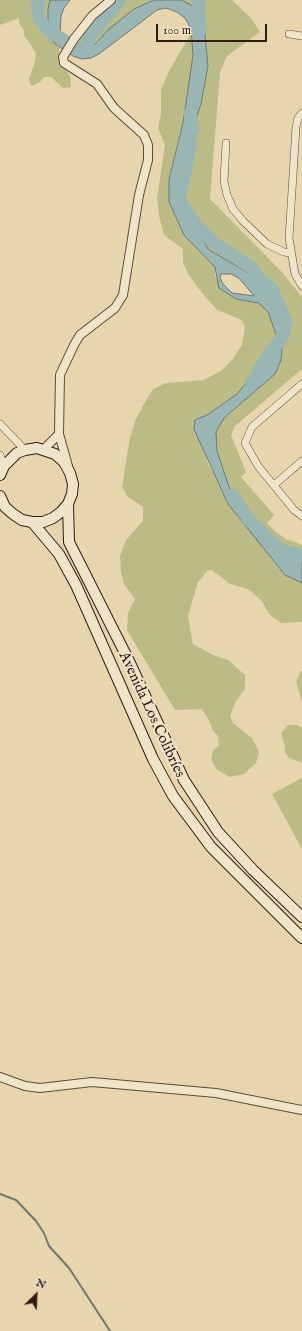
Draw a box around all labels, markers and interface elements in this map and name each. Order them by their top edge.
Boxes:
scale bar [158,16,269,42]
text: 100 m [163,23,191,38]
street label: Avenida Los Colibríes [114,649,188,781]
north arrow [16,1275,56,1315]
text: N [34,1276,48,1292]

